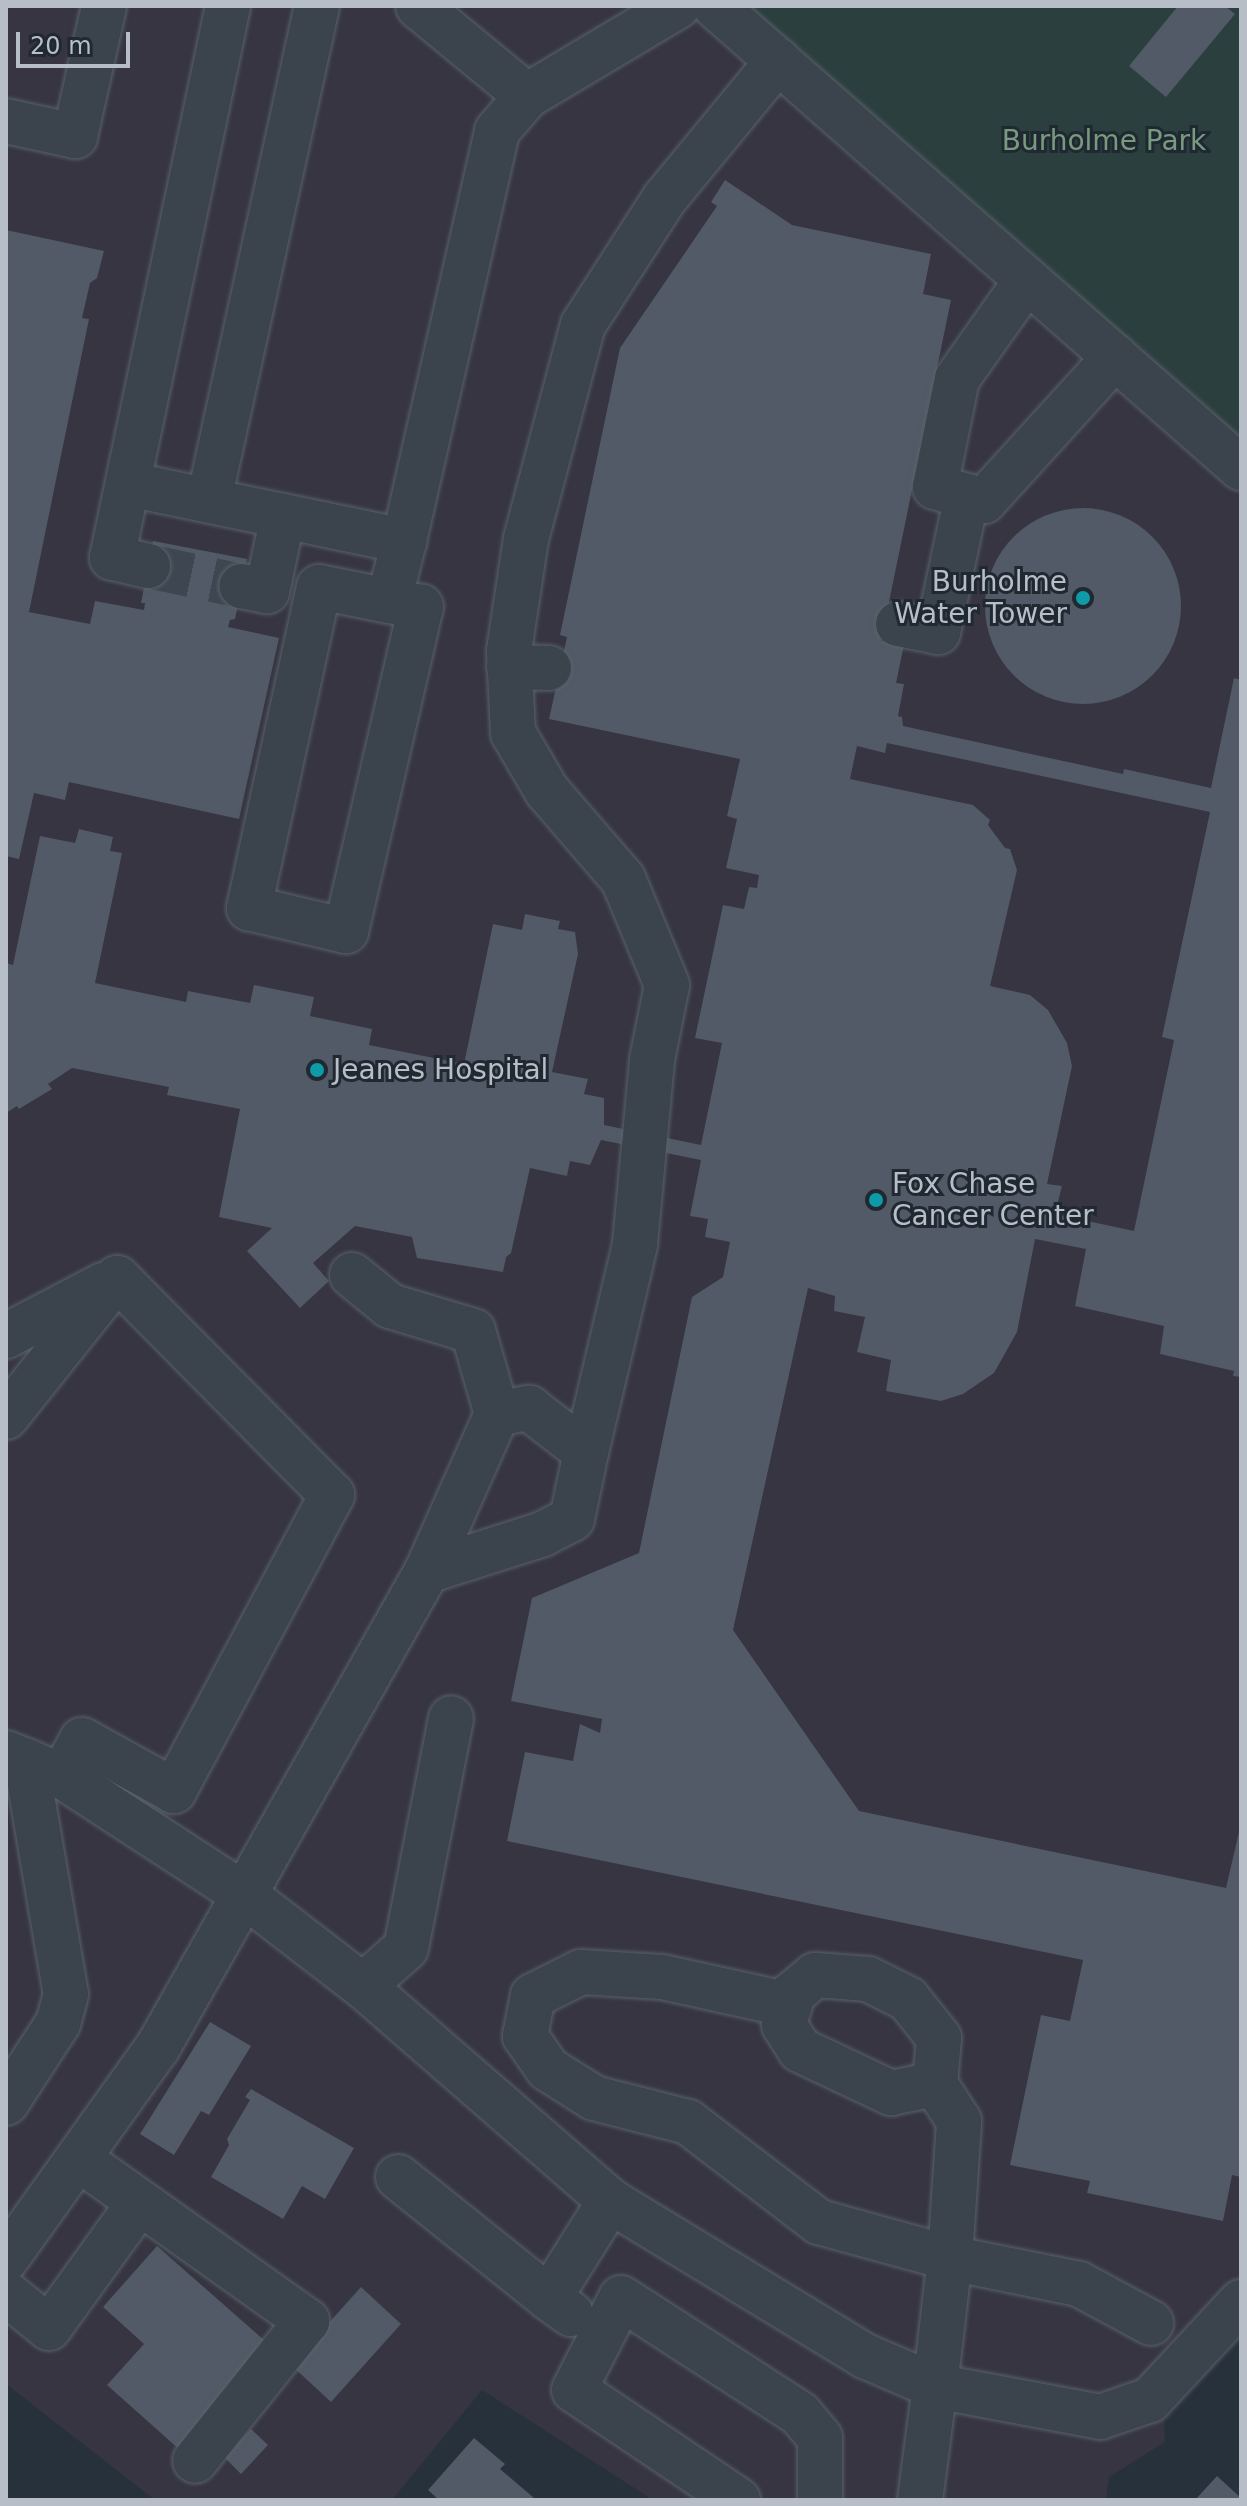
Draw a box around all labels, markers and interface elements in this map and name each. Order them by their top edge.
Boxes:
scale bar [20,16,134,66]
text: 20 m [30,32,92,60]
park label: Burholme Park [1002,124,1206,158]
place label: Burholme Water Tower [894,565,1067,631]
marker: Burholme Water Tower [1074,589,1092,607]
place label: Jeanes Hospital [333,1053,548,1087]
marker: Jeanes Hospital [308,1061,326,1079]
place label: Fox Chase Cancer Center [892,1167,1094,1233]
marker: Fox Chase Cancer Center [867,1191,885,1209]

